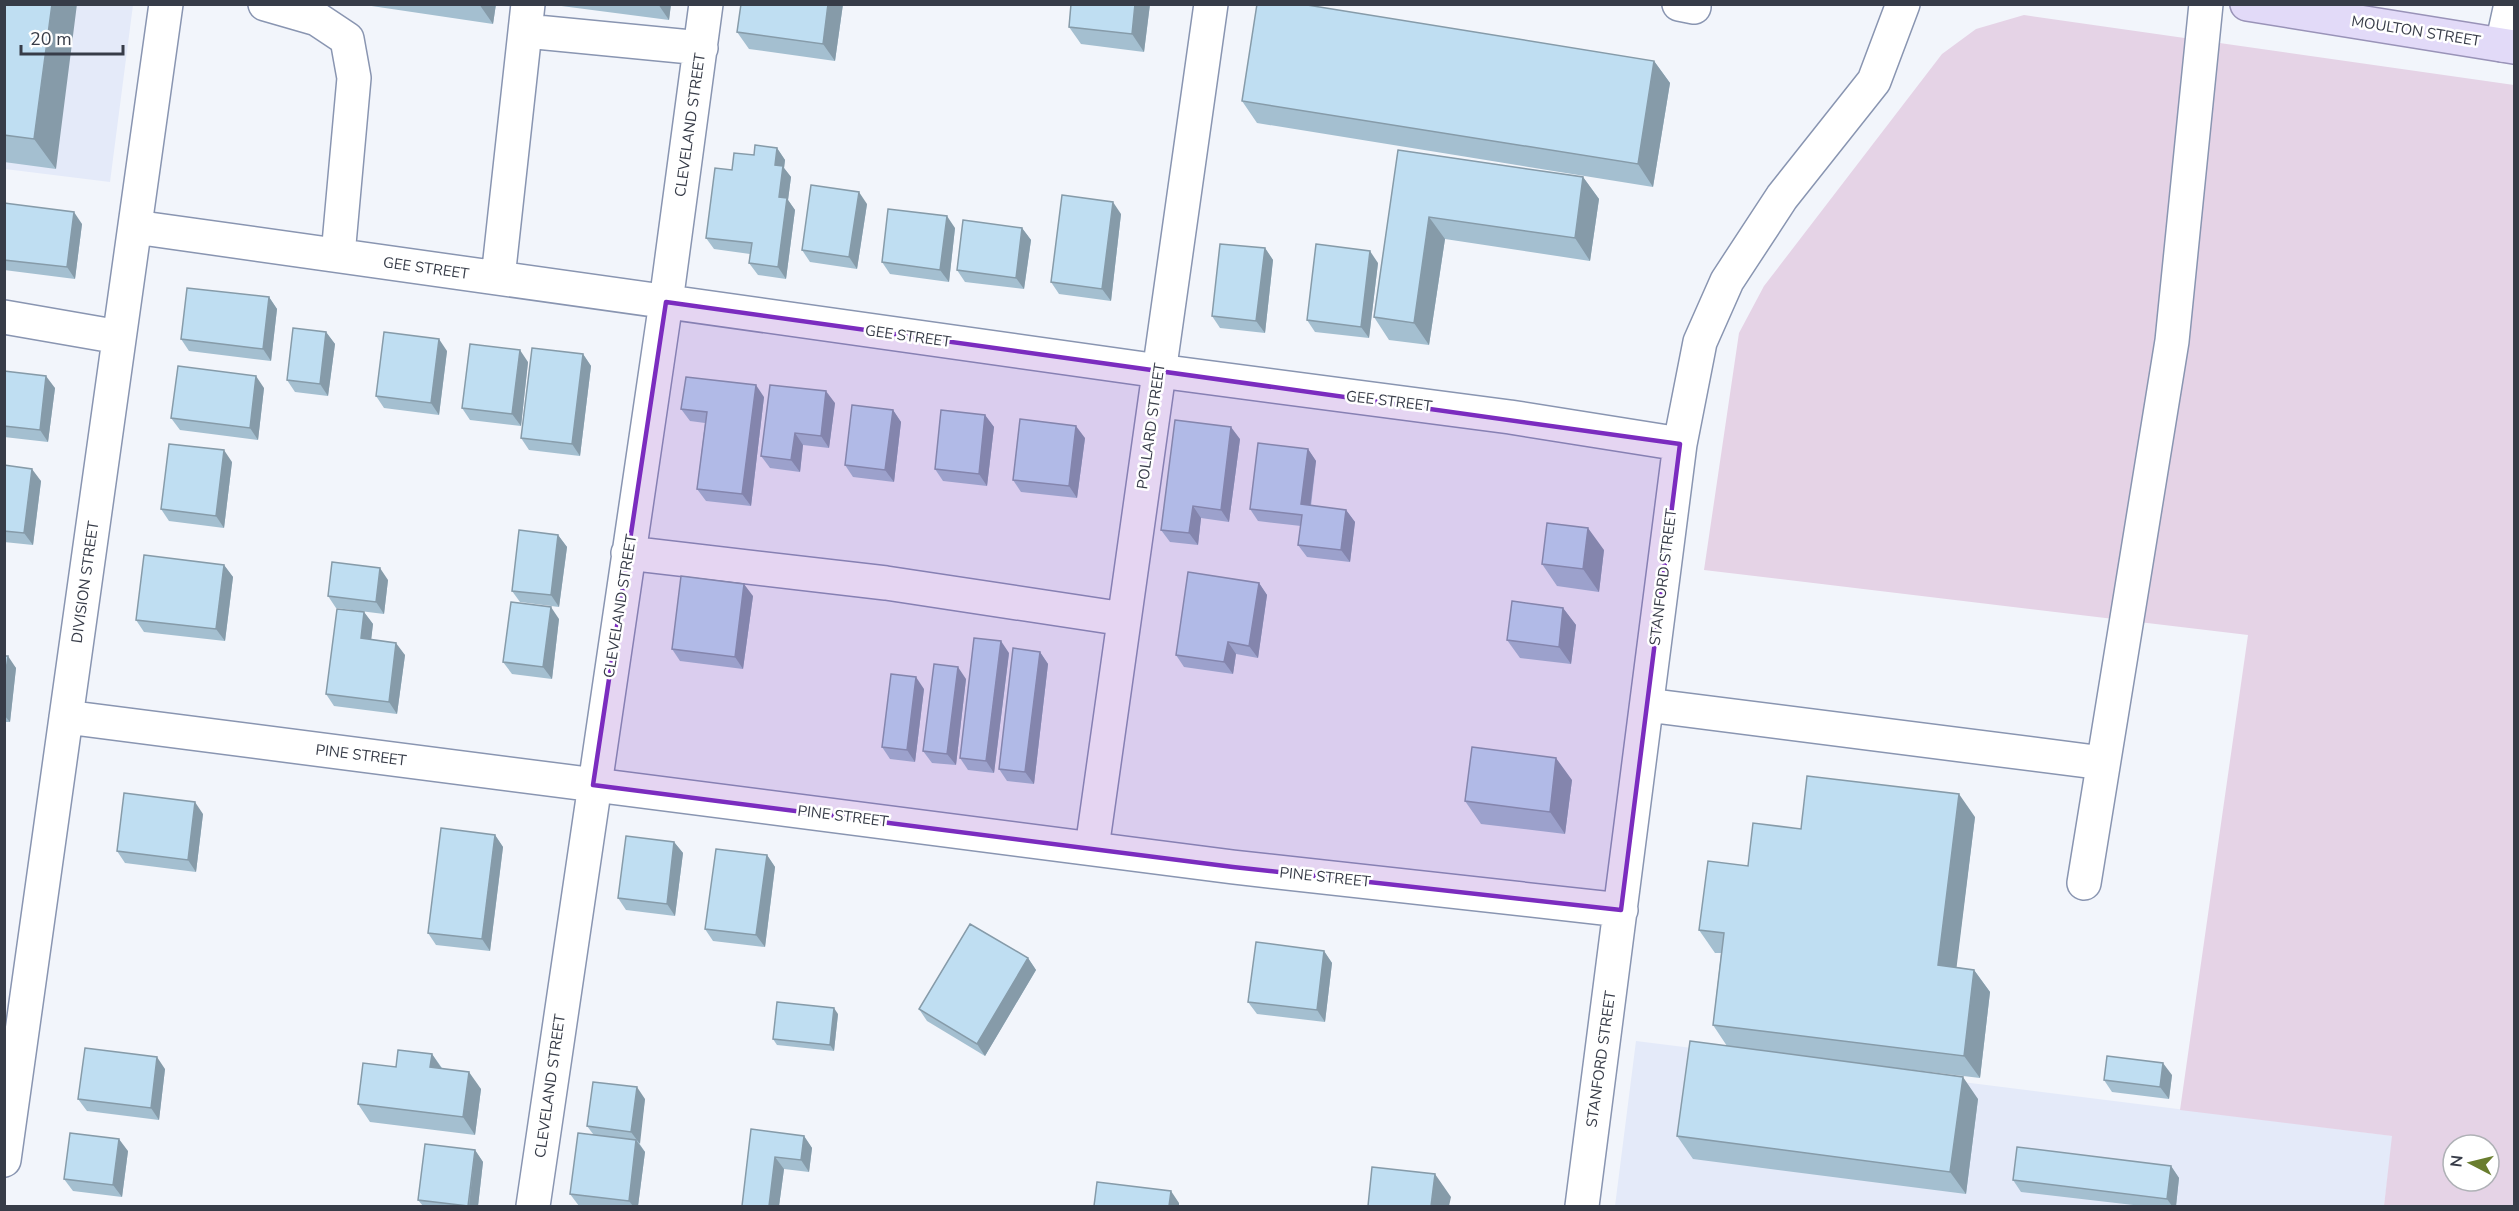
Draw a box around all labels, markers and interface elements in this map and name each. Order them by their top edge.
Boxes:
street label: MOULTON STREET [2350,11,2482,51]
scale bar [21,18,123,56]
text: 20 m [30,27,72,51]
street label: CLEVELAND STREET [670,52,710,198]
street label: GEE STREET [382,252,470,284]
street label: GEE STREET [864,320,952,352]
street label: POLLARD STREET [1132,362,1170,490]
street label: GEE STREET [1345,386,1433,416]
street label: STANFORD STREET [1645,507,1681,647]
street label: DIVISION STREET [67,520,103,644]
street label: CLEVELAND STREET [599,533,641,679]
street label: PINE STREET [314,740,408,770]
street label: PINE STREET [796,801,890,831]
street label: PINE STREET [1278,862,1372,892]
street label: STANFORD STREET [1582,989,1620,1129]
street label: CLEVELAND STREET [530,1013,570,1159]
north arrow [2441,1133,2501,1193]
text: N [2445,1154,2469,1169]

